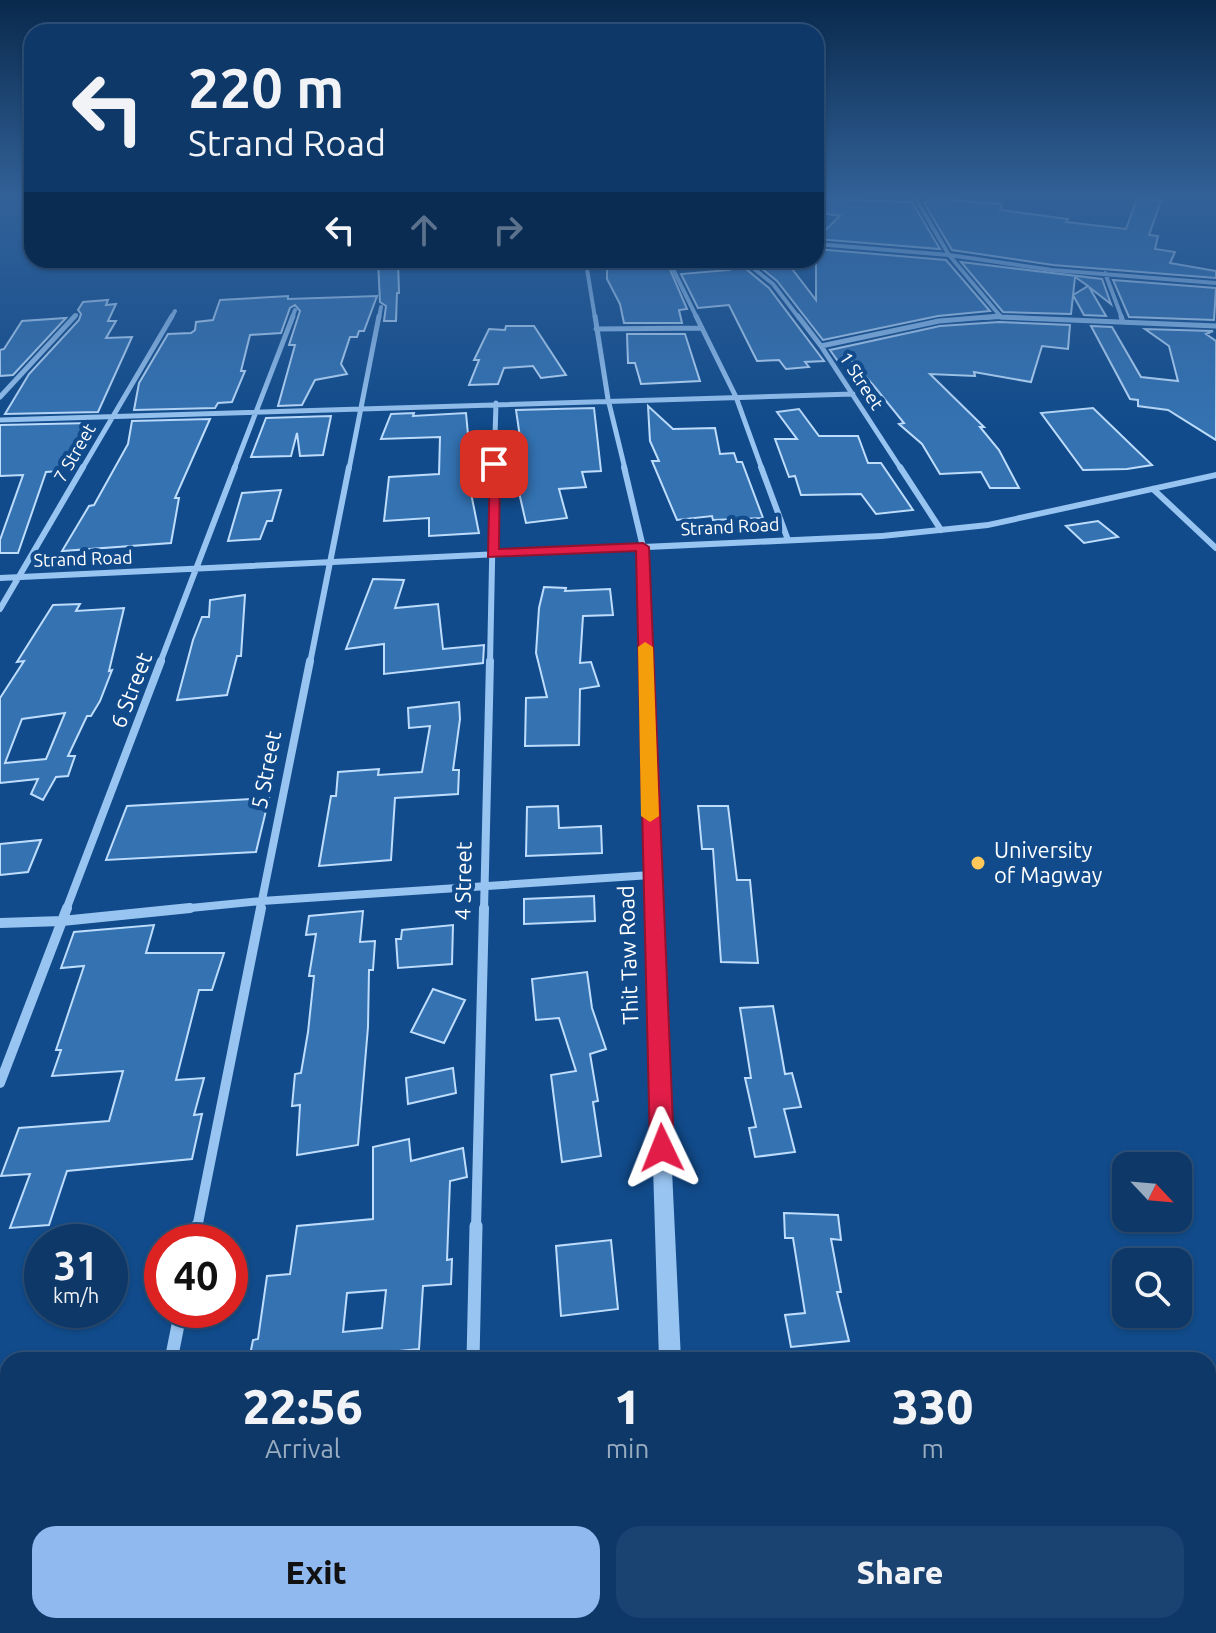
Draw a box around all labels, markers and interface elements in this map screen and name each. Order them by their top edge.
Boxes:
icon: left [56,56,160,160]
text: 220 m [188,56,344,119]
text: Strand Road [188,122,386,163]
icon: left [318,208,362,252]
icon: ahead [402,208,446,252]
icon: right [486,208,530,252]
street label: 1 Street [836,348,888,413]
street label: 7 Street [49,420,99,485]
pin [460,430,528,498]
icon: arrive [472,442,516,486]
street label: Strand Road [680,513,780,539]
street label: Strand Road [33,546,133,570]
street label: 6 Street [105,648,156,731]
street label: 5 Street [246,728,285,811]
place label: University of Magway [994,837,1103,887]
street label: 4 Street [449,841,476,921]
marker: University of Magway [969,854,987,872]
street label: Thit Taw Road [613,885,642,1025]
position arrow [620,1106,704,1190]
north arrow [1112,1152,1192,1232]
map controls [1112,1152,1192,1328]
speed limit sign: 40 [144,1224,248,1328]
text: 31 [53,1243,99,1288]
button: search [1112,1248,1192,1328]
text: km/h [53,1284,99,1307]
text: 22:56 [243,1379,363,1433]
text: 1 [614,1379,641,1433]
text: 330 [892,1379,973,1433]
text: Arrival [265,1434,341,1463]
text: min [606,1434,649,1463]
text: m [921,1434,944,1463]
button: Exit [32,1526,600,1618]
button: Share [616,1526,1184,1618]

